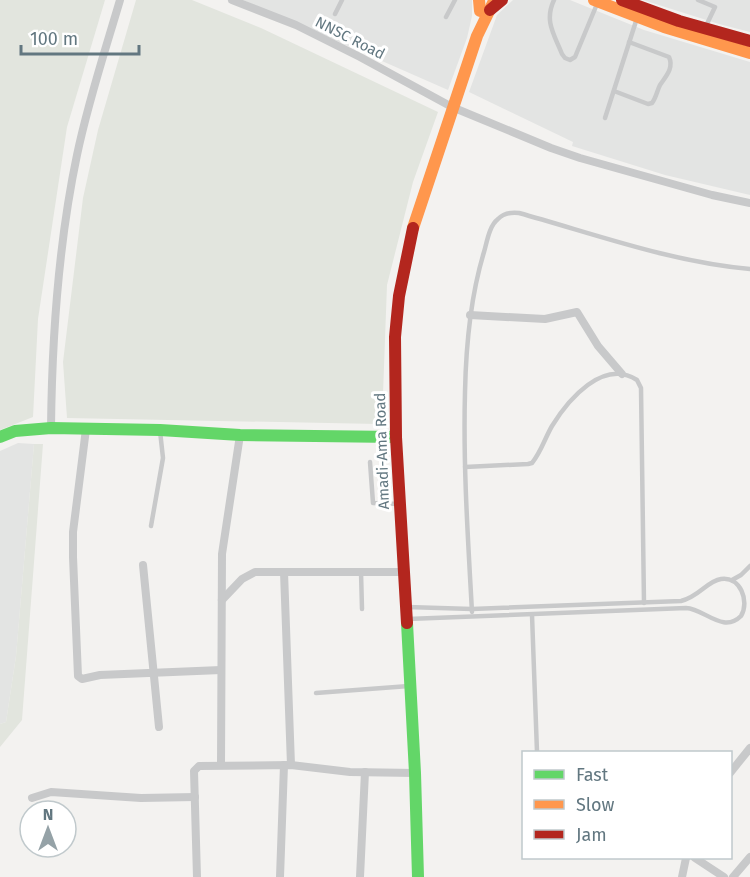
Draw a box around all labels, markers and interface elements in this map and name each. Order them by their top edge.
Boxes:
street label: NNSC Road [312,13,388,63]
scale bar [21,18,140,56]
text: 100 m [30,28,78,50]
street label: Amadi-Ama Road [371,392,393,510]
legend [522,751,732,859]
text: Fast [576,764,609,786]
text: Slow [576,794,615,816]
north arrow [18,799,78,859]
text: N [43,805,53,824]
text: Jam [576,824,607,846]

